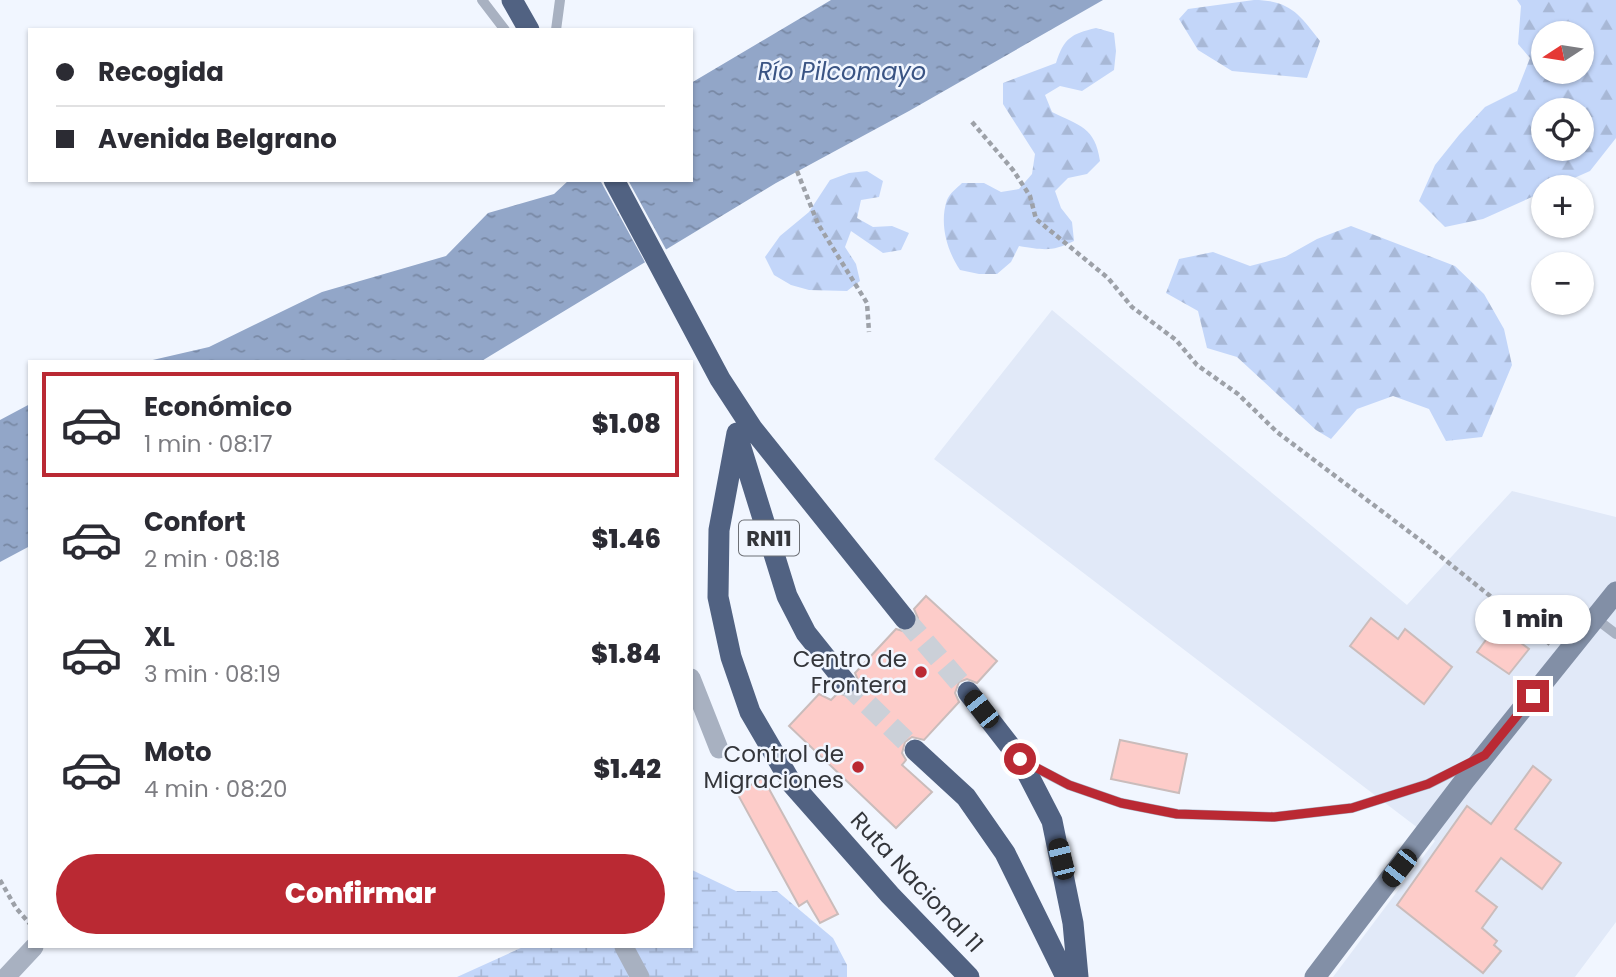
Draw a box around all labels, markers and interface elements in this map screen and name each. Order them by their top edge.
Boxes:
north arrow [1531,21,1594,84]
map controls [1531,21,1594,315]
text: Recogida [98,54,224,90]
water label: Río Pilcomayo [758,55,926,88]
button: locate [1531,98,1594,161]
text: Avenida Belgrano [98,121,337,157]
button: + [1531,175,1594,238]
button: − [1531,252,1594,315]
text: Económico [144,389,292,425]
icon: car [60,393,123,456]
text: $1.08 [592,406,661,442]
text: 1 min · 08:17 [144,428,273,460]
text: Confort [144,504,246,540]
icon: car [60,508,123,571]
road number: RN11 [739,520,799,556]
text: $1.46 [591,521,661,557]
text: 2 min · 08:18 [144,543,280,575]
callout: 1 min [1475,594,1591,644]
text: 1 min [1503,603,1563,635]
text: XL [144,619,175,655]
icon: car [60,623,123,686]
text: $1.84 [591,636,661,672]
place label: Centro de Frontera [793,643,907,701]
text: 3 min · 08:19 [144,658,281,690]
marker: Centro de Frontera [913,664,929,680]
route end [1517,680,1549,712]
car [960,686,1003,732]
text: Moto [144,734,212,770]
icon: car [60,738,123,801]
place label: Control de Migraciones [704,738,844,796]
route start [1004,743,1036,775]
text: $1.42 [593,751,661,787]
marker: Control de Migraciones [850,759,866,775]
text: 4 min · 08:20 [144,773,287,805]
street label: Ruta Nacional 11 [843,805,991,959]
car [1046,836,1077,882]
car [1378,845,1421,891]
button: Confirmar [56,854,665,934]

